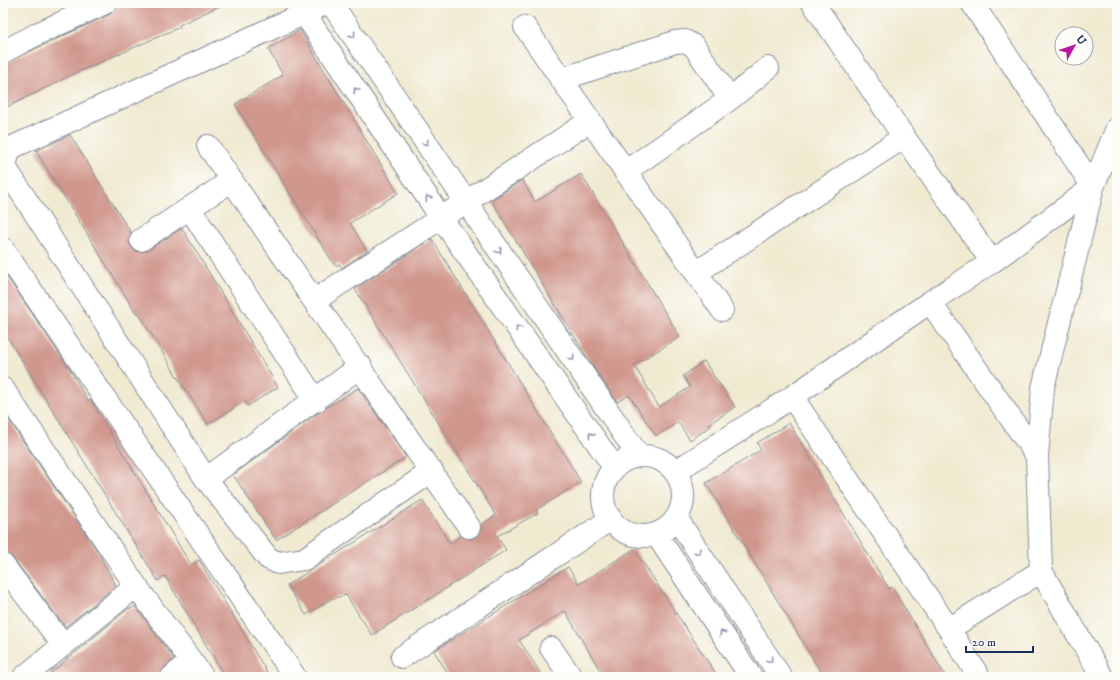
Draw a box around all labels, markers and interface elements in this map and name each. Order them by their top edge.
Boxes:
north arrow [1054,26,1094,66]
one-way arrow [348,31,355,38]
text: U [1073,32,1089,48]
one-way arrow [353,87,361,94]
one-way arrow [421,139,429,146]
one-way arrow [425,195,433,202]
one-way arrow [494,246,501,253]
one-way arrow [515,325,523,332]
one-way arrow [567,354,575,361]
one-way arrow [588,432,596,439]
one-way arrow [693,548,701,555]
scale bar [966,628,1033,654]
one-way arrow [719,630,727,637]
text: 20 m [972,635,996,650]
one-way arrow [765,656,773,663]

